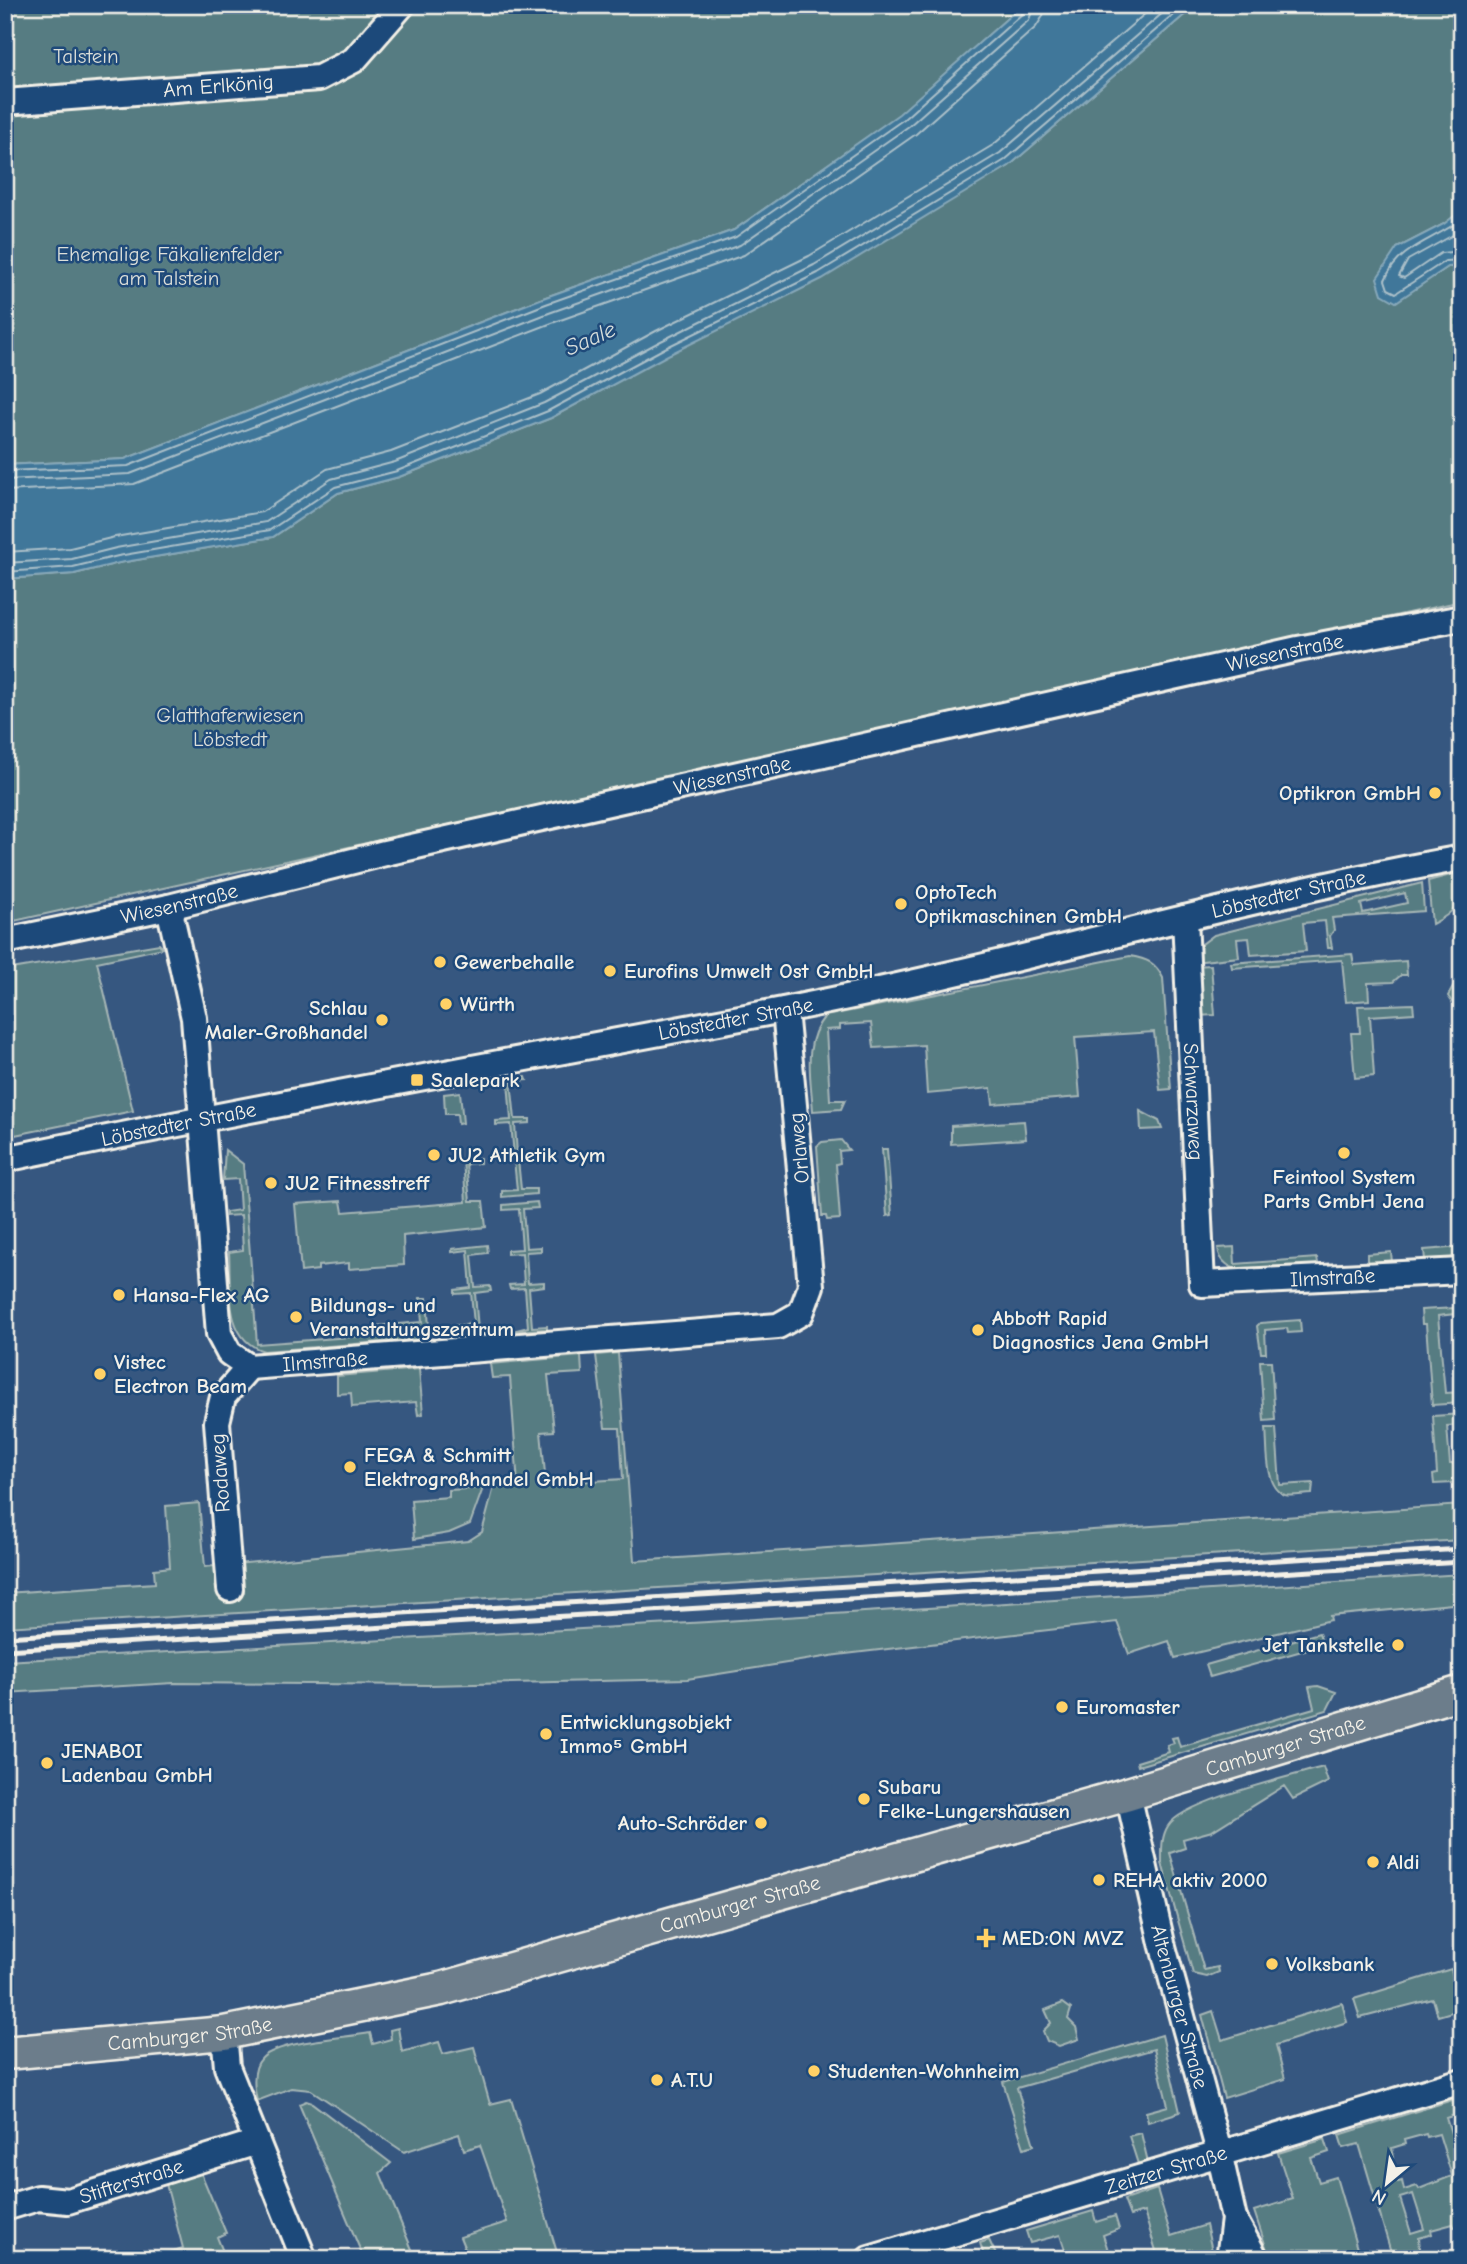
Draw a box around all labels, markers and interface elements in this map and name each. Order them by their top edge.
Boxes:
park label: Talstein [53,44,119,68]
street label: Am Erlkönig [162,70,274,102]
park label: Ehemalige Fäkalienfelder am Talstein [56,242,282,290]
water label: Saale [561,315,620,362]
street label: Wiesenstraße [1224,629,1346,677]
park label: Glatthaferwiesen Löbstedt [156,703,304,751]
street label: Wiesenstraße [671,751,793,800]
place label: Optikron GmbH [1279,781,1421,805]
marker: Optikron GmbH [1427,785,1443,801]
street label: Löbstedter Straße [1209,865,1368,923]
street label: Wiesenstraße [118,878,240,929]
place label: OptoTech Optikmaschinen GmbH [915,880,1122,928]
marker: OptoTech Optikmaschinen GmbH [893,896,909,912]
place label: Gewerbehalle [454,950,574,974]
marker: Gewerbehalle [432,954,448,970]
place label: Eurofins Umwelt Ost GmbH [624,959,874,983]
marker: Eurofins Umwelt Ost GmbH [602,963,618,979]
place label: Würth [460,992,515,1016]
street label: Löbstedter Straße [656,992,815,1045]
place label: Schlau Maler-Großhandel [205,996,368,1044]
marker: Würth [438,996,454,1012]
marker: Schlau Maler-Großhandel [374,1012,390,1028]
street label: Schwarzaweg [1179,1042,1208,1161]
place label: Saalepark [431,1068,520,1092]
marker: Saalepark [409,1072,425,1088]
street label: Löbstedter Straße [99,1097,258,1151]
street label: Orlaweg [784,1112,814,1184]
place label: JU2 Athletik Gym [448,1143,606,1167]
marker: Feintool System Parts GmbH Jena [1336,1145,1352,1161]
marker: JU2 Athletik Gym [426,1147,442,1163]
place label: Feintool System Parts GmbH Jena [1263,1165,1425,1213]
place label: JU2 Fitnesstreff [285,1171,430,1195]
marker: JU2 Fitnesstreff [263,1175,279,1191]
street label: Ilmstraße [1289,1263,1376,1292]
place label: Hansa-Flex AG [133,1283,270,1307]
marker: Hansa-Flex AG [111,1287,127,1303]
place label: Bildungs- und Veranstaltungszentrum [310,1293,514,1341]
place label: Abbott Rapid Diagnostics Jena GmbH [992,1306,1209,1354]
marker: Bildungs- und Veranstaltungszentrum [288,1309,304,1325]
marker: Abbott Rapid Diagnostics Jena GmbH [970,1322,986,1338]
street label: Ilmstraße [282,1346,369,1376]
place label: Vistec Electron Beam [114,1350,247,1398]
marker: Vistec Electron Beam [92,1366,108,1382]
street label: Rodaweg [205,1433,235,1513]
place label: FEGA & Schmitt Elektrogroßhandel GmbH [364,1443,594,1491]
marker: FEGA & Schmitt Elektrogroßhandel GmbH [342,1459,358,1475]
place label: Jet Tankstelle [1262,1633,1384,1657]
marker: Jet Tankstelle [1390,1637,1406,1653]
place label: Euromaster [1076,1695,1180,1719]
marker: Euromaster [1054,1699,1070,1715]
place label: Entwicklungsobjekt Immo⁵ GmbH [560,1710,733,1758]
street label: Camburger Straße [1203,1710,1368,1782]
marker: Entwicklungsobjekt Immo⁵ GmbH [538,1726,554,1742]
place label: JENABOI Ladenbau GmbH [61,1739,213,1787]
marker: JENABOI Ladenbau GmbH [39,1755,55,1771]
place label: Subaru Felke-Lungershausen [878,1775,1070,1823]
marker: Subaru Felke-Lungershausen [856,1791,872,1807]
place label: Auto-Schröder [618,1811,748,1835]
marker: Auto-Schröder [753,1815,769,1831]
place label: Aldi [1387,1850,1420,1874]
marker: Aldi [1365,1854,1381,1870]
place label: REHA aktiv 2000 [1113,1868,1268,1892]
street label: Camburger Straße [657,1870,823,1938]
marker: REHA aktiv 2000 [1091,1872,1107,1888]
street label: Altenburger Straße [1146,1922,1213,2092]
place label: MED:ON MVZ [1002,1926,1124,1950]
marker: MED:ON MVZ [976,1928,996,1948]
place label: Volksbank [1286,1952,1375,1976]
marker: Volksbank [1264,1956,1280,1972]
street label: Camburger Straße [107,2012,274,2056]
place label: Studenten-Wohnheim [828,2059,1019,2083]
marker: Studenten-Wohnheim [806,2063,822,2079]
place label: A.T.U [671,2068,713,2092]
marker: A.T.U [649,2072,665,2088]
street label: Zeitzer Straße [1102,2140,1230,2199]
north arrow [1352,2148,1422,2218]
street label: Stifterstraße [76,2154,186,2209]
text: N [1368,2184,1390,2210]

